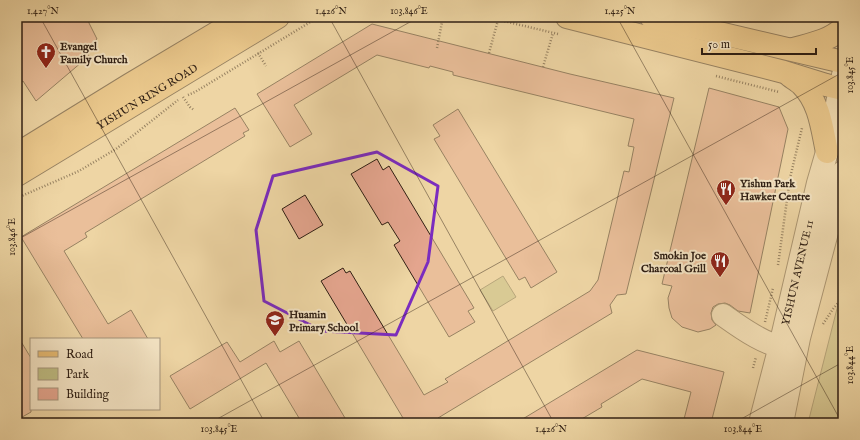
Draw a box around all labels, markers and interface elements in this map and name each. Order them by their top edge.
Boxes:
text: 1.427°N [27,5,59,18]
text: 1.426°N [315,5,347,18]
text: 103.846°E [390,5,428,18]
text: 1.425°N [605,5,636,18]
scale bar [702,30,816,56]
text: 50 m [708,37,730,52]
place label: Evangel Family Church [60,40,128,67]
church icon: Evangel Family Church [35,41,57,69]
text: 103.845°E [844,56,857,93]
street label: YISHUN RING ROAD [94,61,201,133]
place label: Yishun Park Hawker Centre [740,177,810,204]
restaurant icon: Yishun Park Hawker Centre [715,178,737,206]
text: 103.846°E [6,218,19,256]
street label: YISHUN AVENUE 11 [779,219,817,327]
place label: Smokin Joe Charcoal Grill [641,249,707,276]
restaurant icon: Smokin Joe Charcoal Grill [709,250,731,278]
place label: Huamin Primary School [289,308,359,335]
school or university icon: Huamin Primary School [264,309,286,337]
legend [30,338,160,410]
text: 103.844°E [844,346,857,384]
text: Road [66,347,94,362]
text: Park [66,367,89,382]
text: Building [66,387,110,402]
text: 103.845°E [201,423,238,436]
text: 1.426°N [535,423,567,436]
text: 103.844°E [724,423,762,436]

